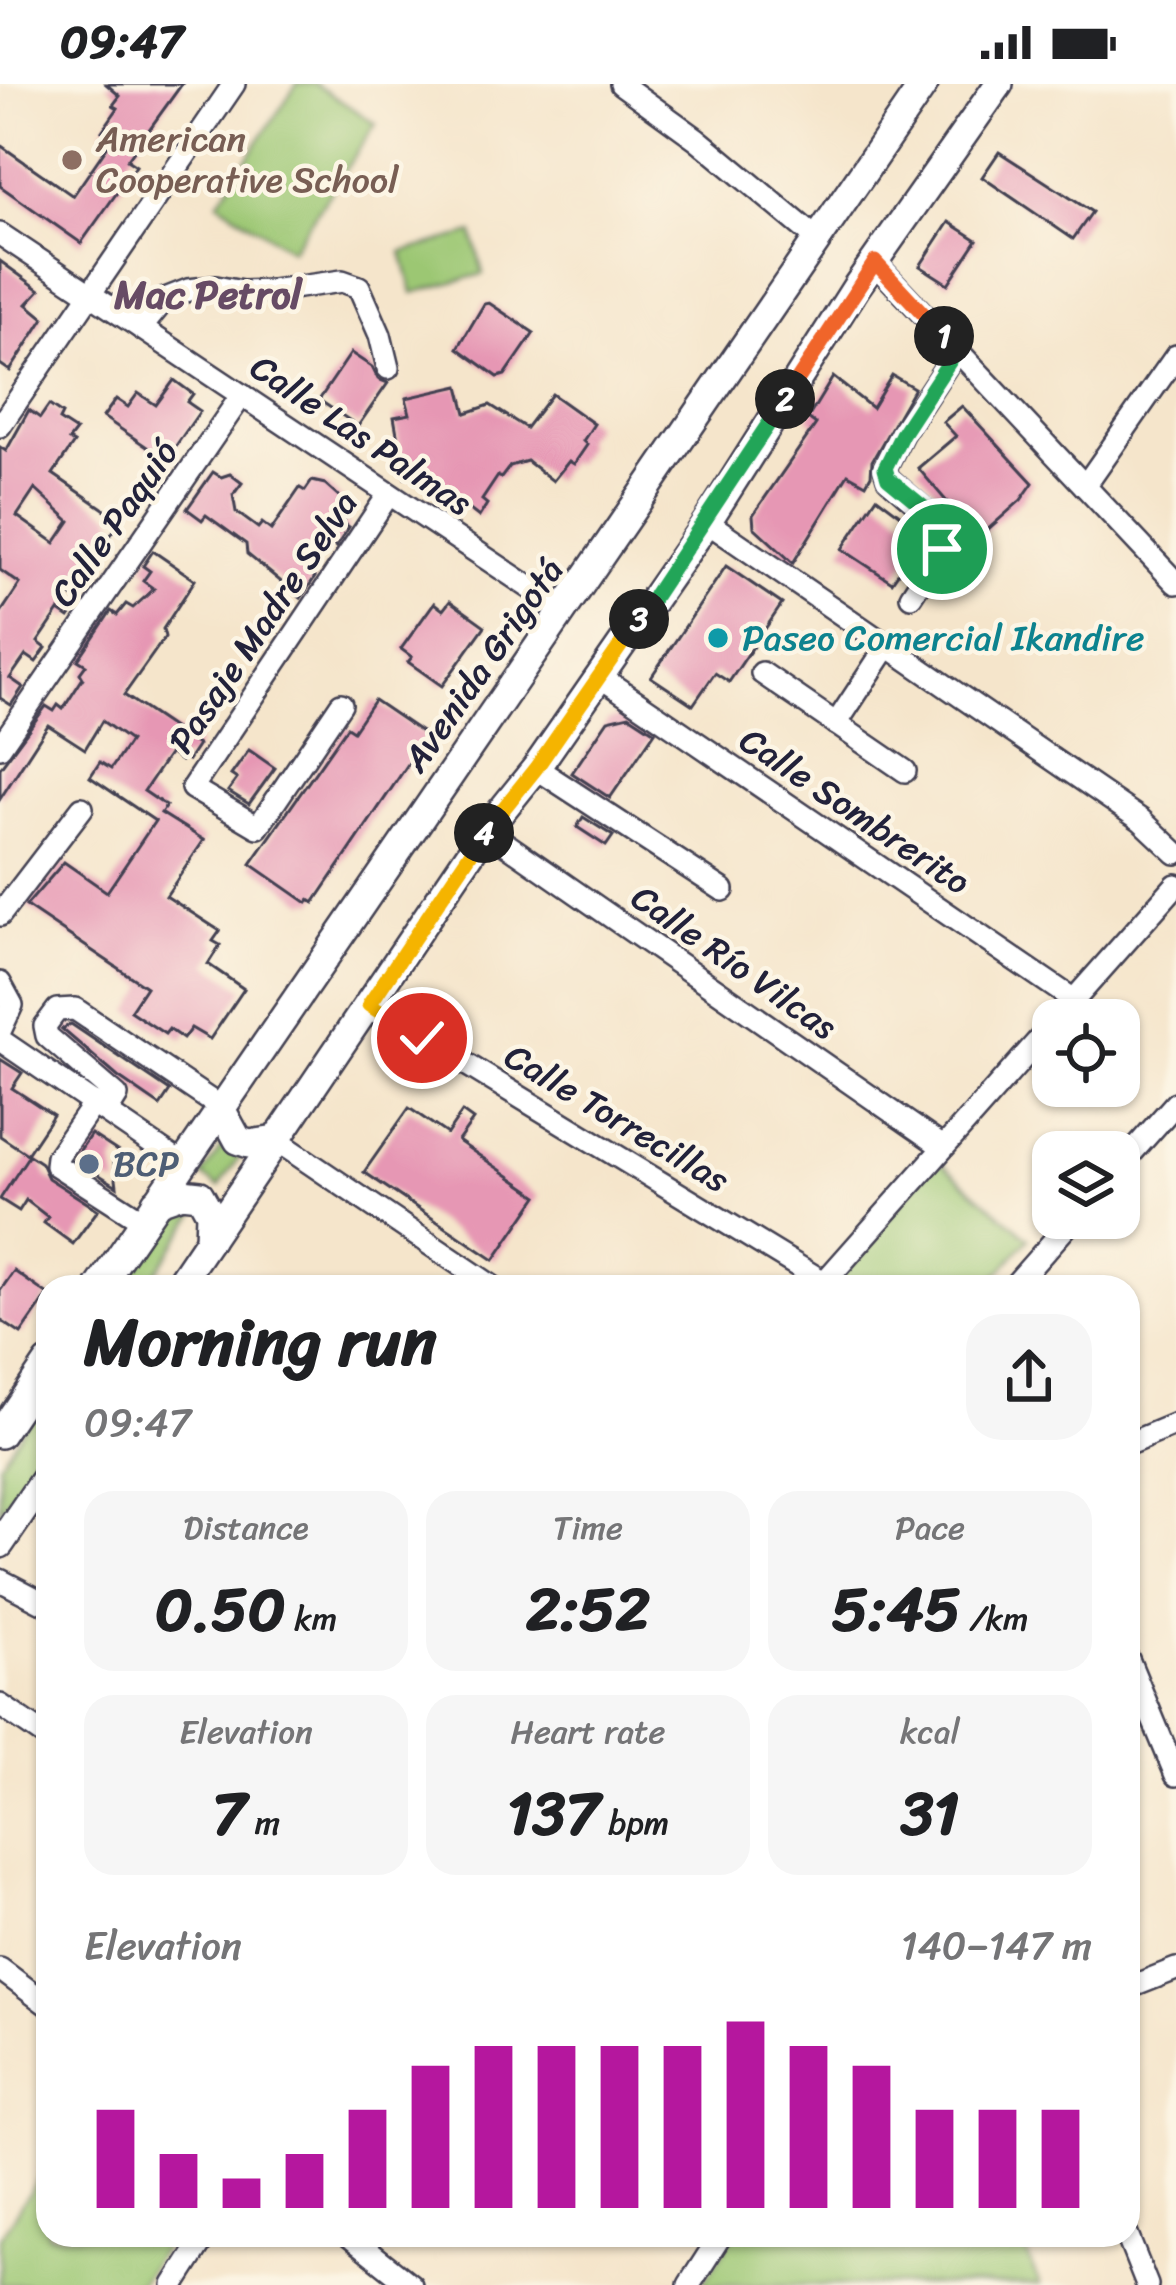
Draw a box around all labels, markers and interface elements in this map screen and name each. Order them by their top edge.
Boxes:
text: 09:47 [60,2,183,82]
place label: American Cooperative School [95,107,399,212]
marker: American Cooperative School [59,147,85,173]
district label: Mac Petrol [113,260,304,329]
pin: 1 [914,306,974,366]
text: 1 [937,307,951,365]
street label: Calle Las Palmas [236,337,486,534]
pin: 2 [755,369,815,429]
text: 2 [775,370,795,428]
street label: Calle Paquió [32,425,196,620]
street label: Pasaje Madre Selva [151,477,375,767]
pin [891,498,993,600]
icon: arrive [909,516,975,582]
street label: Avenida Grigotá [384,544,581,787]
pin: 3 [609,589,669,649]
text: 3 [630,590,648,648]
place label: Paseo Comercial Ikandire [742,606,1144,670]
marker: Paseo Comercial Ikandire [705,625,731,651]
street label: Calle Sombrerito [726,709,984,913]
pin: 4 [454,803,514,863]
text: 4 [474,804,494,862]
street label: Calle Río Vilcas [617,867,851,1057]
pin [371,987,473,1089]
map controls [1032,999,1140,1239]
button: locate [1032,999,1140,1107]
icon: check [389,1005,455,1071]
street label: Calle Torrecillas [492,1025,743,1211]
button: layers [1032,1131,1140,1239]
place label: BCP [113,1132,179,1196]
marker: BCP [76,1151,102,1177]
text: Morning run [84,1284,437,1401]
button: share [966,1314,1092,1440]
text: 09:47 [84,1388,191,1457]
text: Distance [183,1499,309,1557]
text: Time [553,1499,623,1557]
text: Pace [895,1499,965,1557]
text: 0.50 [155,1557,286,1663]
text: 2:52 [526,1557,650,1663]
text: 5:45 [832,1557,961,1663]
text: km [286,1590,337,1648]
text: /km [961,1590,1028,1648]
text: Elevation [179,1703,313,1761]
text: Heart rate [511,1703,665,1761]
text: kcal [900,1703,960,1761]
text: 7 [212,1761,246,1867]
text: 137 [507,1761,600,1867]
text: 31 [901,1761,959,1867]
text: m [246,1794,280,1852]
text: bpm [600,1794,669,1852]
text: Elevation [84,1911,242,1980]
text: 140–147 m [901,1911,1092,1980]

